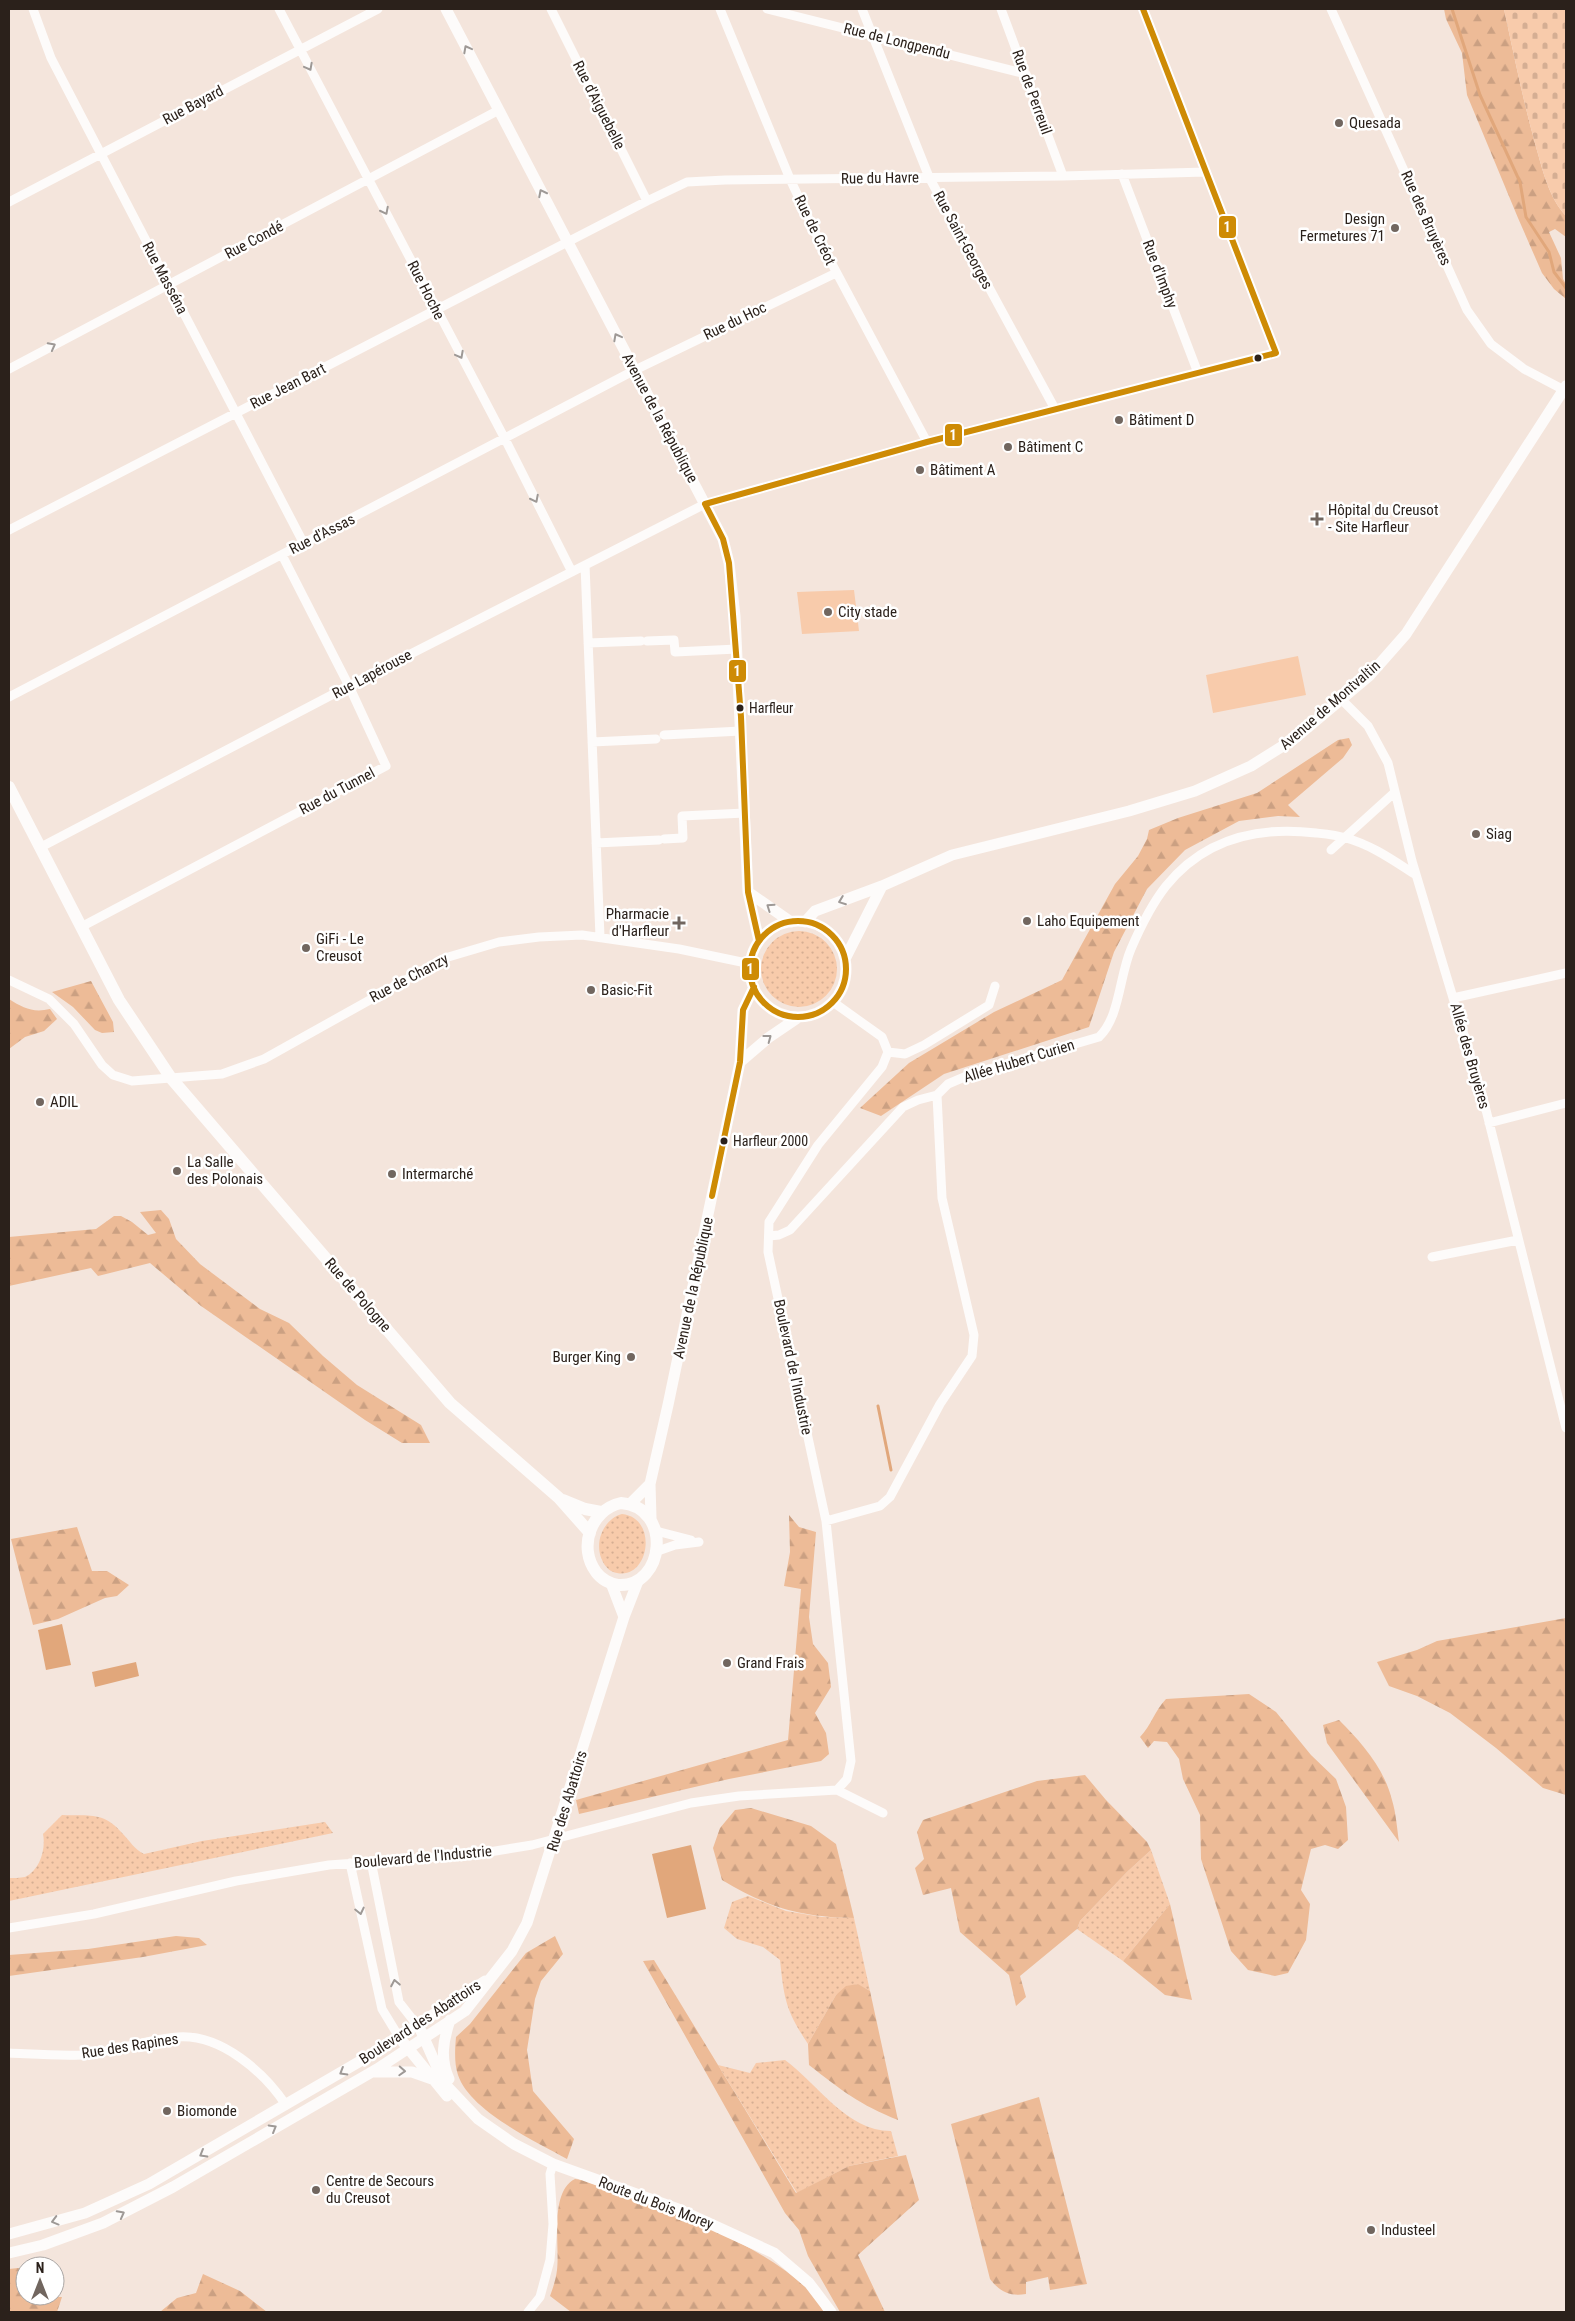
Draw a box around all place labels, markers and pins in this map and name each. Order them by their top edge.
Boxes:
place label: Quesada [1349,114,1401,132]
marker: Quesada [1333,117,1345,129]
place label: Design Fermetures 71 [1300,210,1385,245]
marker: Design Fermetures 71 [1389,222,1401,234]
unlabelled marker [1253,353,1263,363]
place label: Bâtiment D [1129,411,1194,429]
marker: Bâtiment D [1113,414,1125,426]
place label: Bâtiment C [1018,438,1083,456]
marker: Bâtiment C [1002,441,1014,453]
place label: Bâtiment A [930,461,996,479]
marker: Bâtiment A [914,464,926,476]
place label: Hôpital du Creusot - Site Harfleur [1328,501,1438,536]
marker: Hôpital du Creusot - Site Harfleur [1310,512,1324,526]
place label: City stade [838,603,897,621]
marker: City stade [822,606,834,618]
place label: Harfleur [749,700,793,716]
marker: Harfleur [735,703,745,713]
place label: Siag [1486,825,1512,843]
marker: Siag [1470,828,1482,840]
place label: Pharmacie d'Harfleur [606,905,669,940]
place label: Laho Equipement [1037,912,1140,930]
marker: Laho Equipement [1021,915,1033,927]
marker: Pharmacie d'Harfleur [673,917,685,929]
place label: GiFi - Le Creusot [316,930,364,965]
marker: GiFi - Le Creusot [300,942,312,954]
place label: Basic-Fit [601,981,652,999]
marker: Basic-Fit [585,984,597,996]
place label: ADIL [50,1093,78,1111]
marker: ADIL [34,1096,46,1108]
place label: Harfleur 2000 [733,1133,808,1149]
marker: Harfleur 2000 [719,1136,729,1146]
place label: La Salle des Polonais [187,1153,263,1188]
marker: La Salle des Polonais [171,1165,183,1177]
place label: Intermarché [402,1165,473,1183]
marker: Intermarché [386,1168,398,1180]
place label: Burger King [552,1348,621,1366]
marker: Burger King [625,1351,637,1363]
place label: Grand Frais [737,1654,804,1672]
marker: Grand Frais [721,1657,733,1669]
place label: Biomonde [177,2102,237,2120]
marker: Biomonde [161,2105,173,2117]
place label: Centre de Secours du Creusot [326,2172,434,2207]
marker: Centre de Secours du Creusot [310,2184,322,2196]
place label: Industeel [1381,2221,1436,2239]
marker: Industeel [1365,2224,1377,2236]

